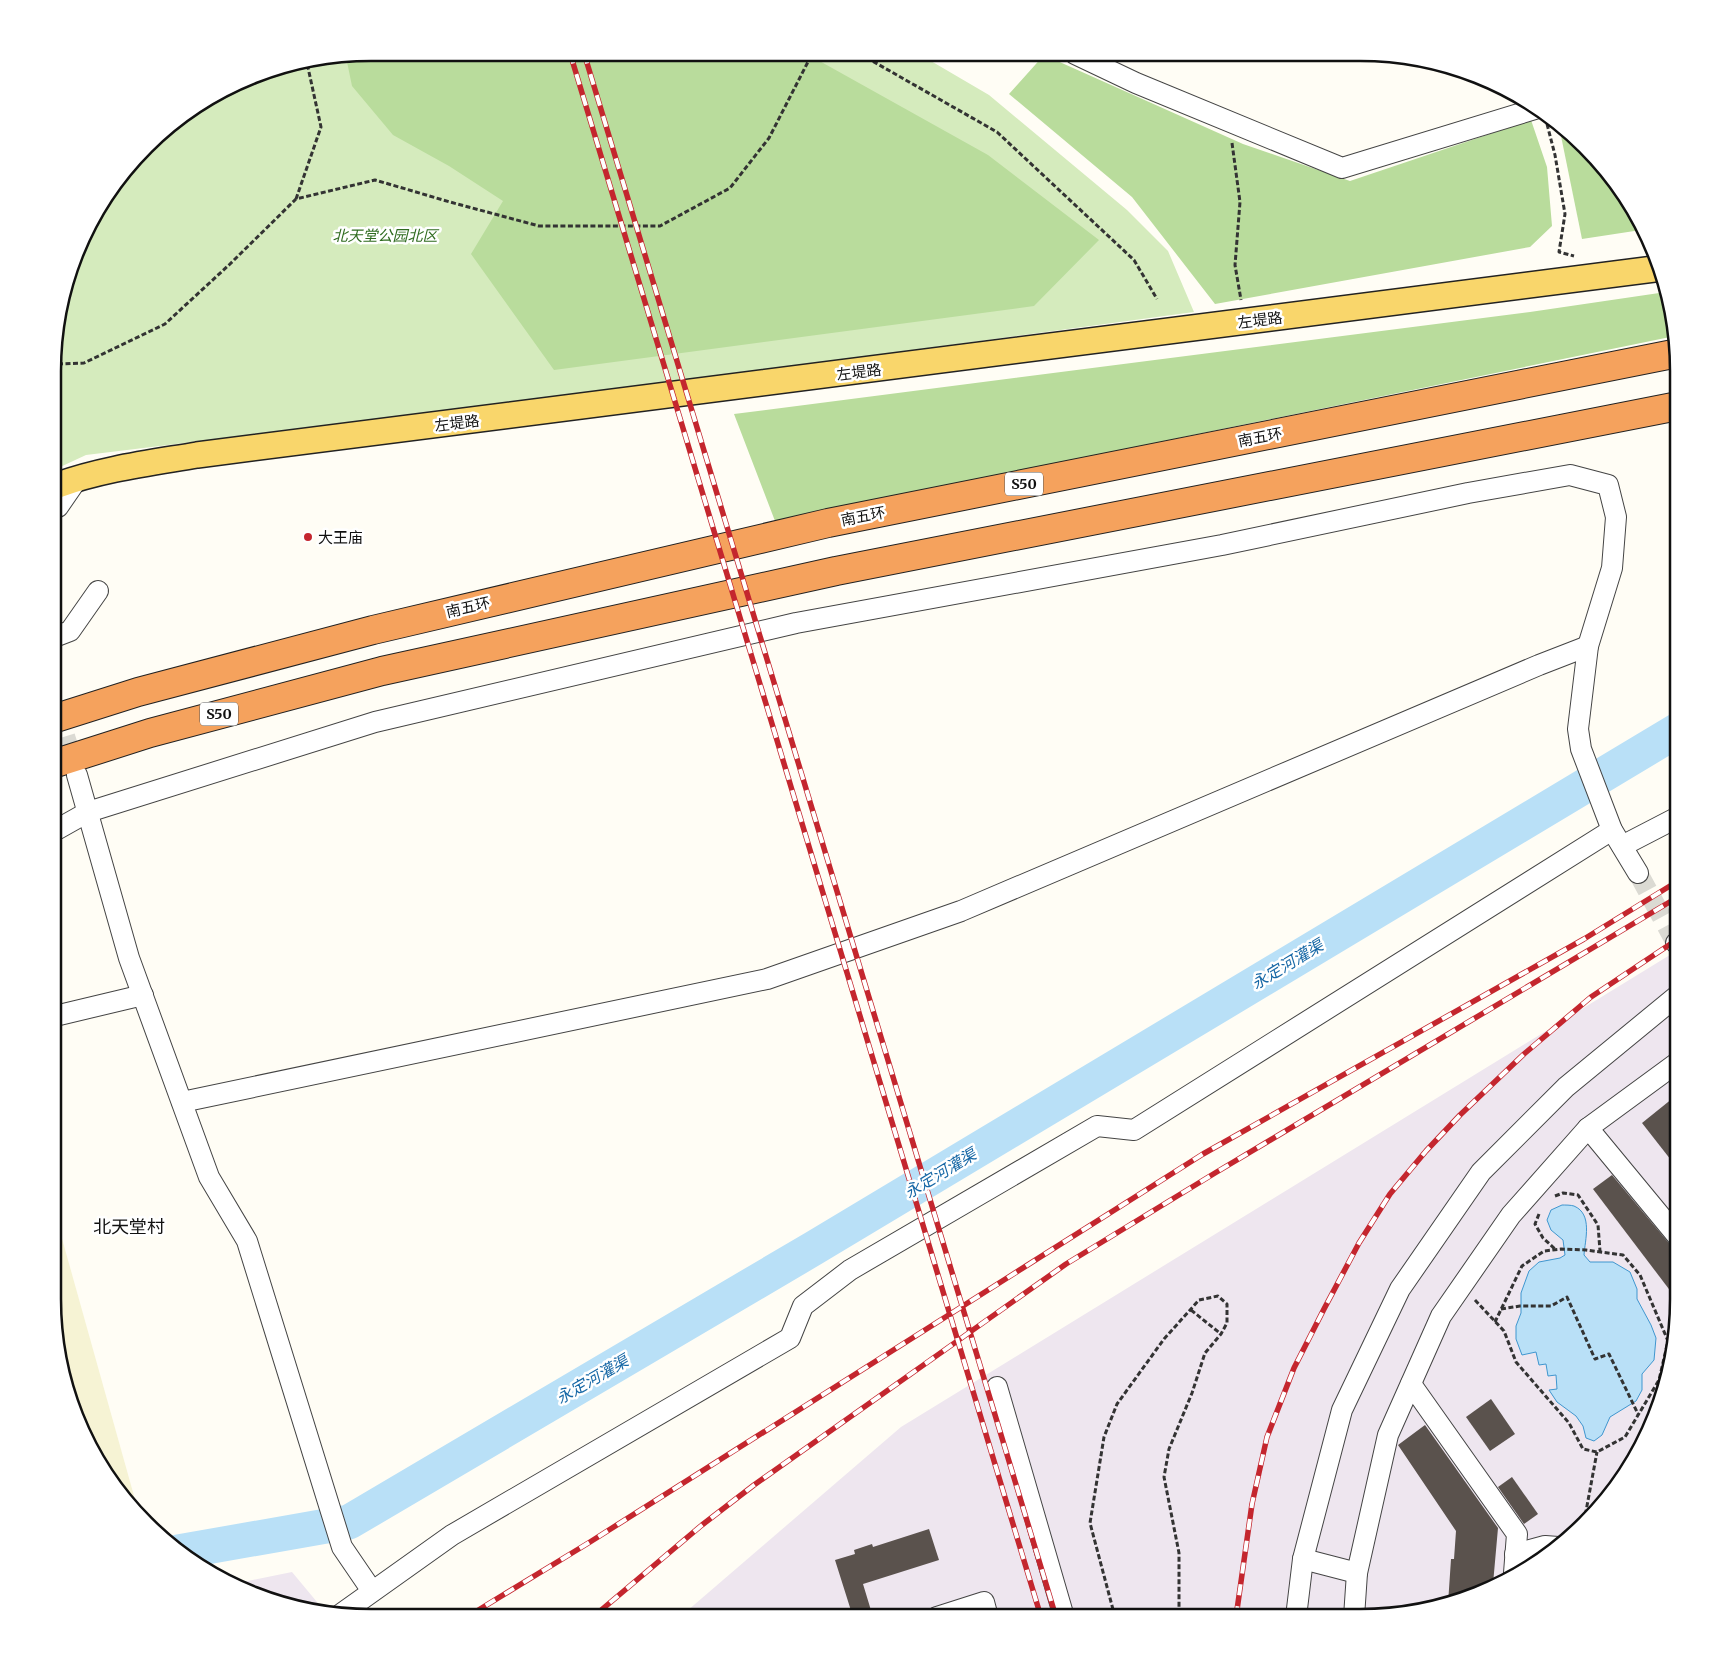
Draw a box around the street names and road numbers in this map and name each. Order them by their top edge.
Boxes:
street label: 左堤路 [1237,308,1283,332]
street label: 左堤路 [836,360,882,384]
street label: 左堤路 [434,411,480,435]
street label: 南五环 [1236,423,1284,451]
road number: S50 [1005,472,1043,496]
street label: 南五环 [839,502,887,530]
street label: 南五环 [444,593,492,621]
road number: S50 [200,702,238,726]

